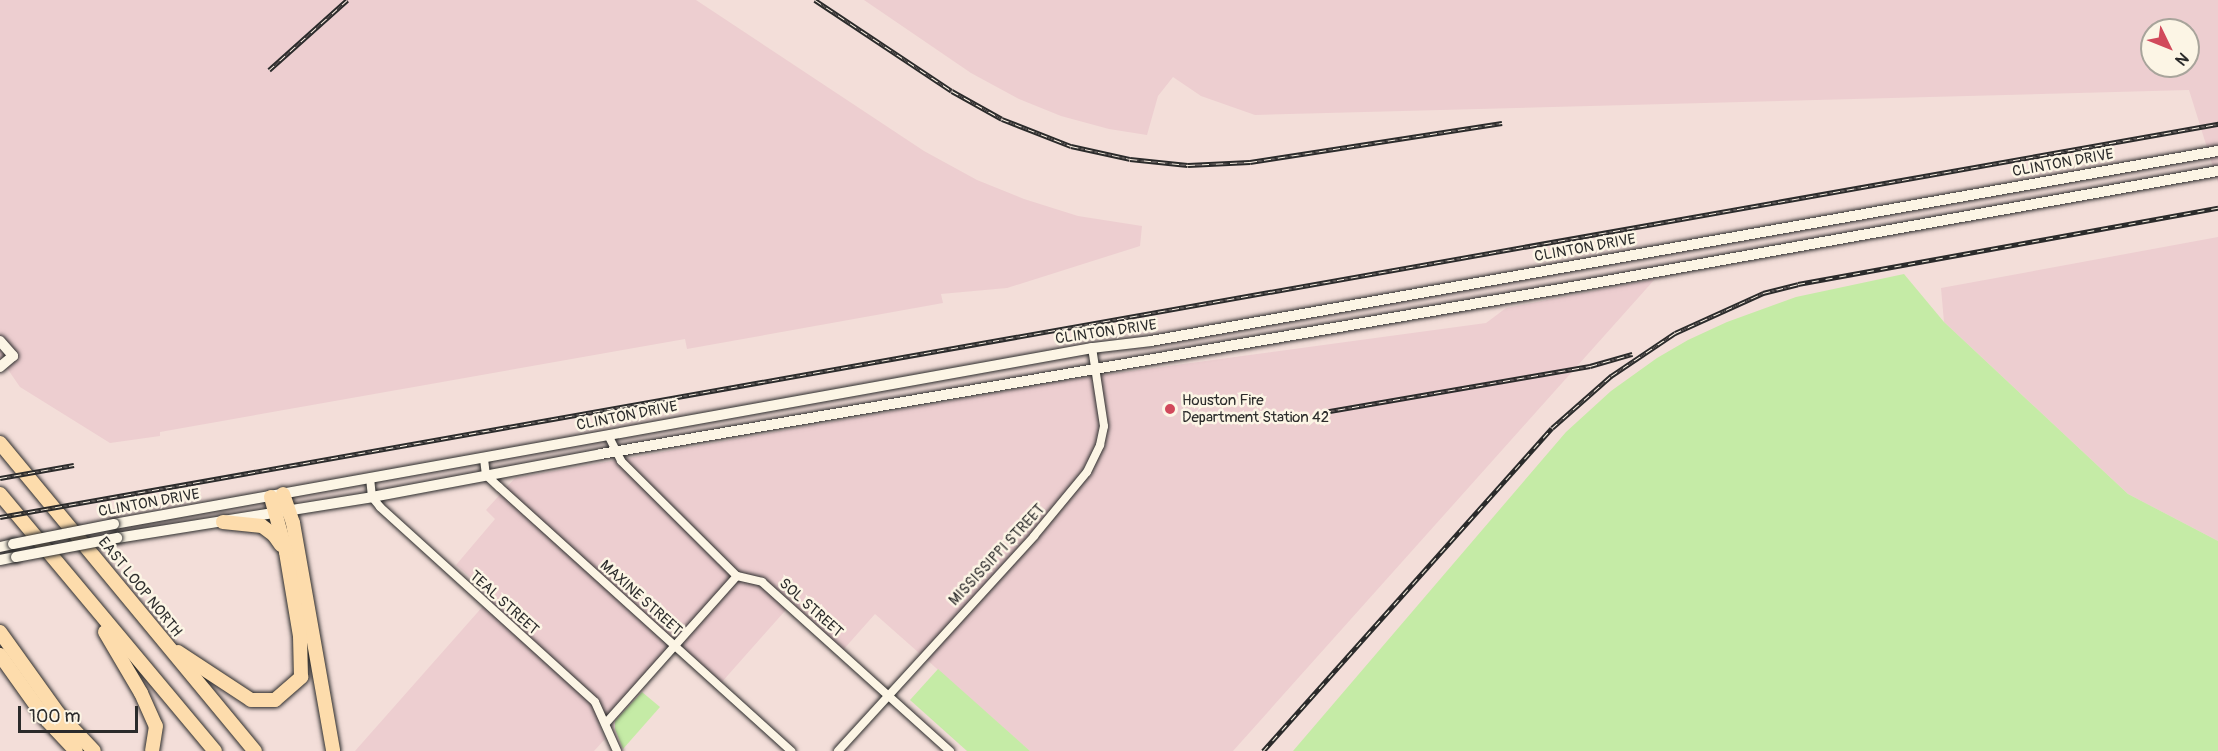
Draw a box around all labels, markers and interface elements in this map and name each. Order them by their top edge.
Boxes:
north arrow [2140,18,2200,78]
text: N [2171,48,2193,70]
street label: CLINTON DRIVE [2011,145,2115,181]
street label: CLINTON DRIVE [1533,230,1637,266]
street label: CLINTON DRIVE [1054,316,1158,348]
place label: Houston Fire Department Station 42 [1182,391,1329,426]
street label: CLINTON DRIVE [575,397,679,435]
marker: Houston Fire Department Station 42 [1163,402,1177,416]
street label: CLINTON DRIVE [97,485,201,521]
street label: MISSISSIPPI STREET [945,501,1049,609]
street label: EAST LOOP NORTH [94,534,186,640]
street label: MAXINE STREET [596,556,686,640]
street label: TEAL STREET [466,567,542,639]
street label: SOL STREET [775,575,847,641]
scale bar [21,694,141,732]
text: 100 m [29,705,81,728]

